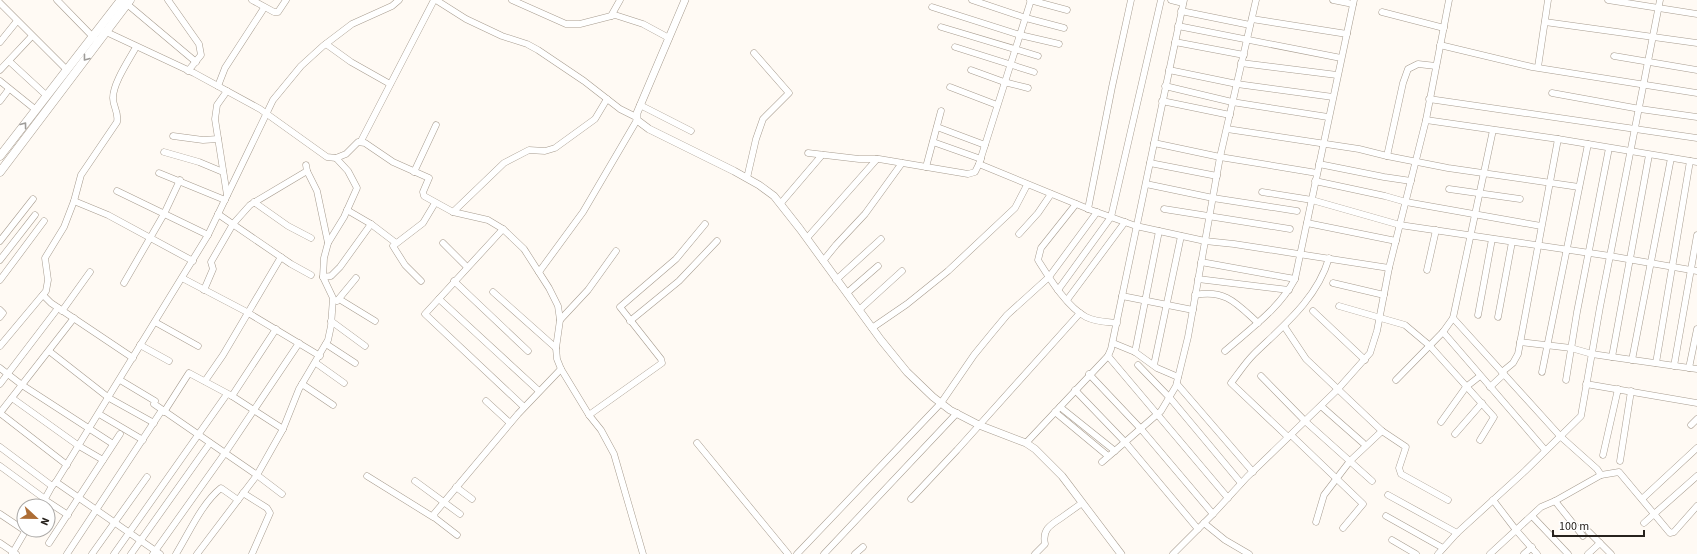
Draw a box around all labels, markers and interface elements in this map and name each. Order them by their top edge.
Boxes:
one-way arrow [84,54,91,61]
one-way arrow [19,123,26,130]
north arrow [16,498,56,538]
scale bar [1553,512,1644,538]
text: N [36,515,53,528]
text: 100 m [1559,518,1589,535]

